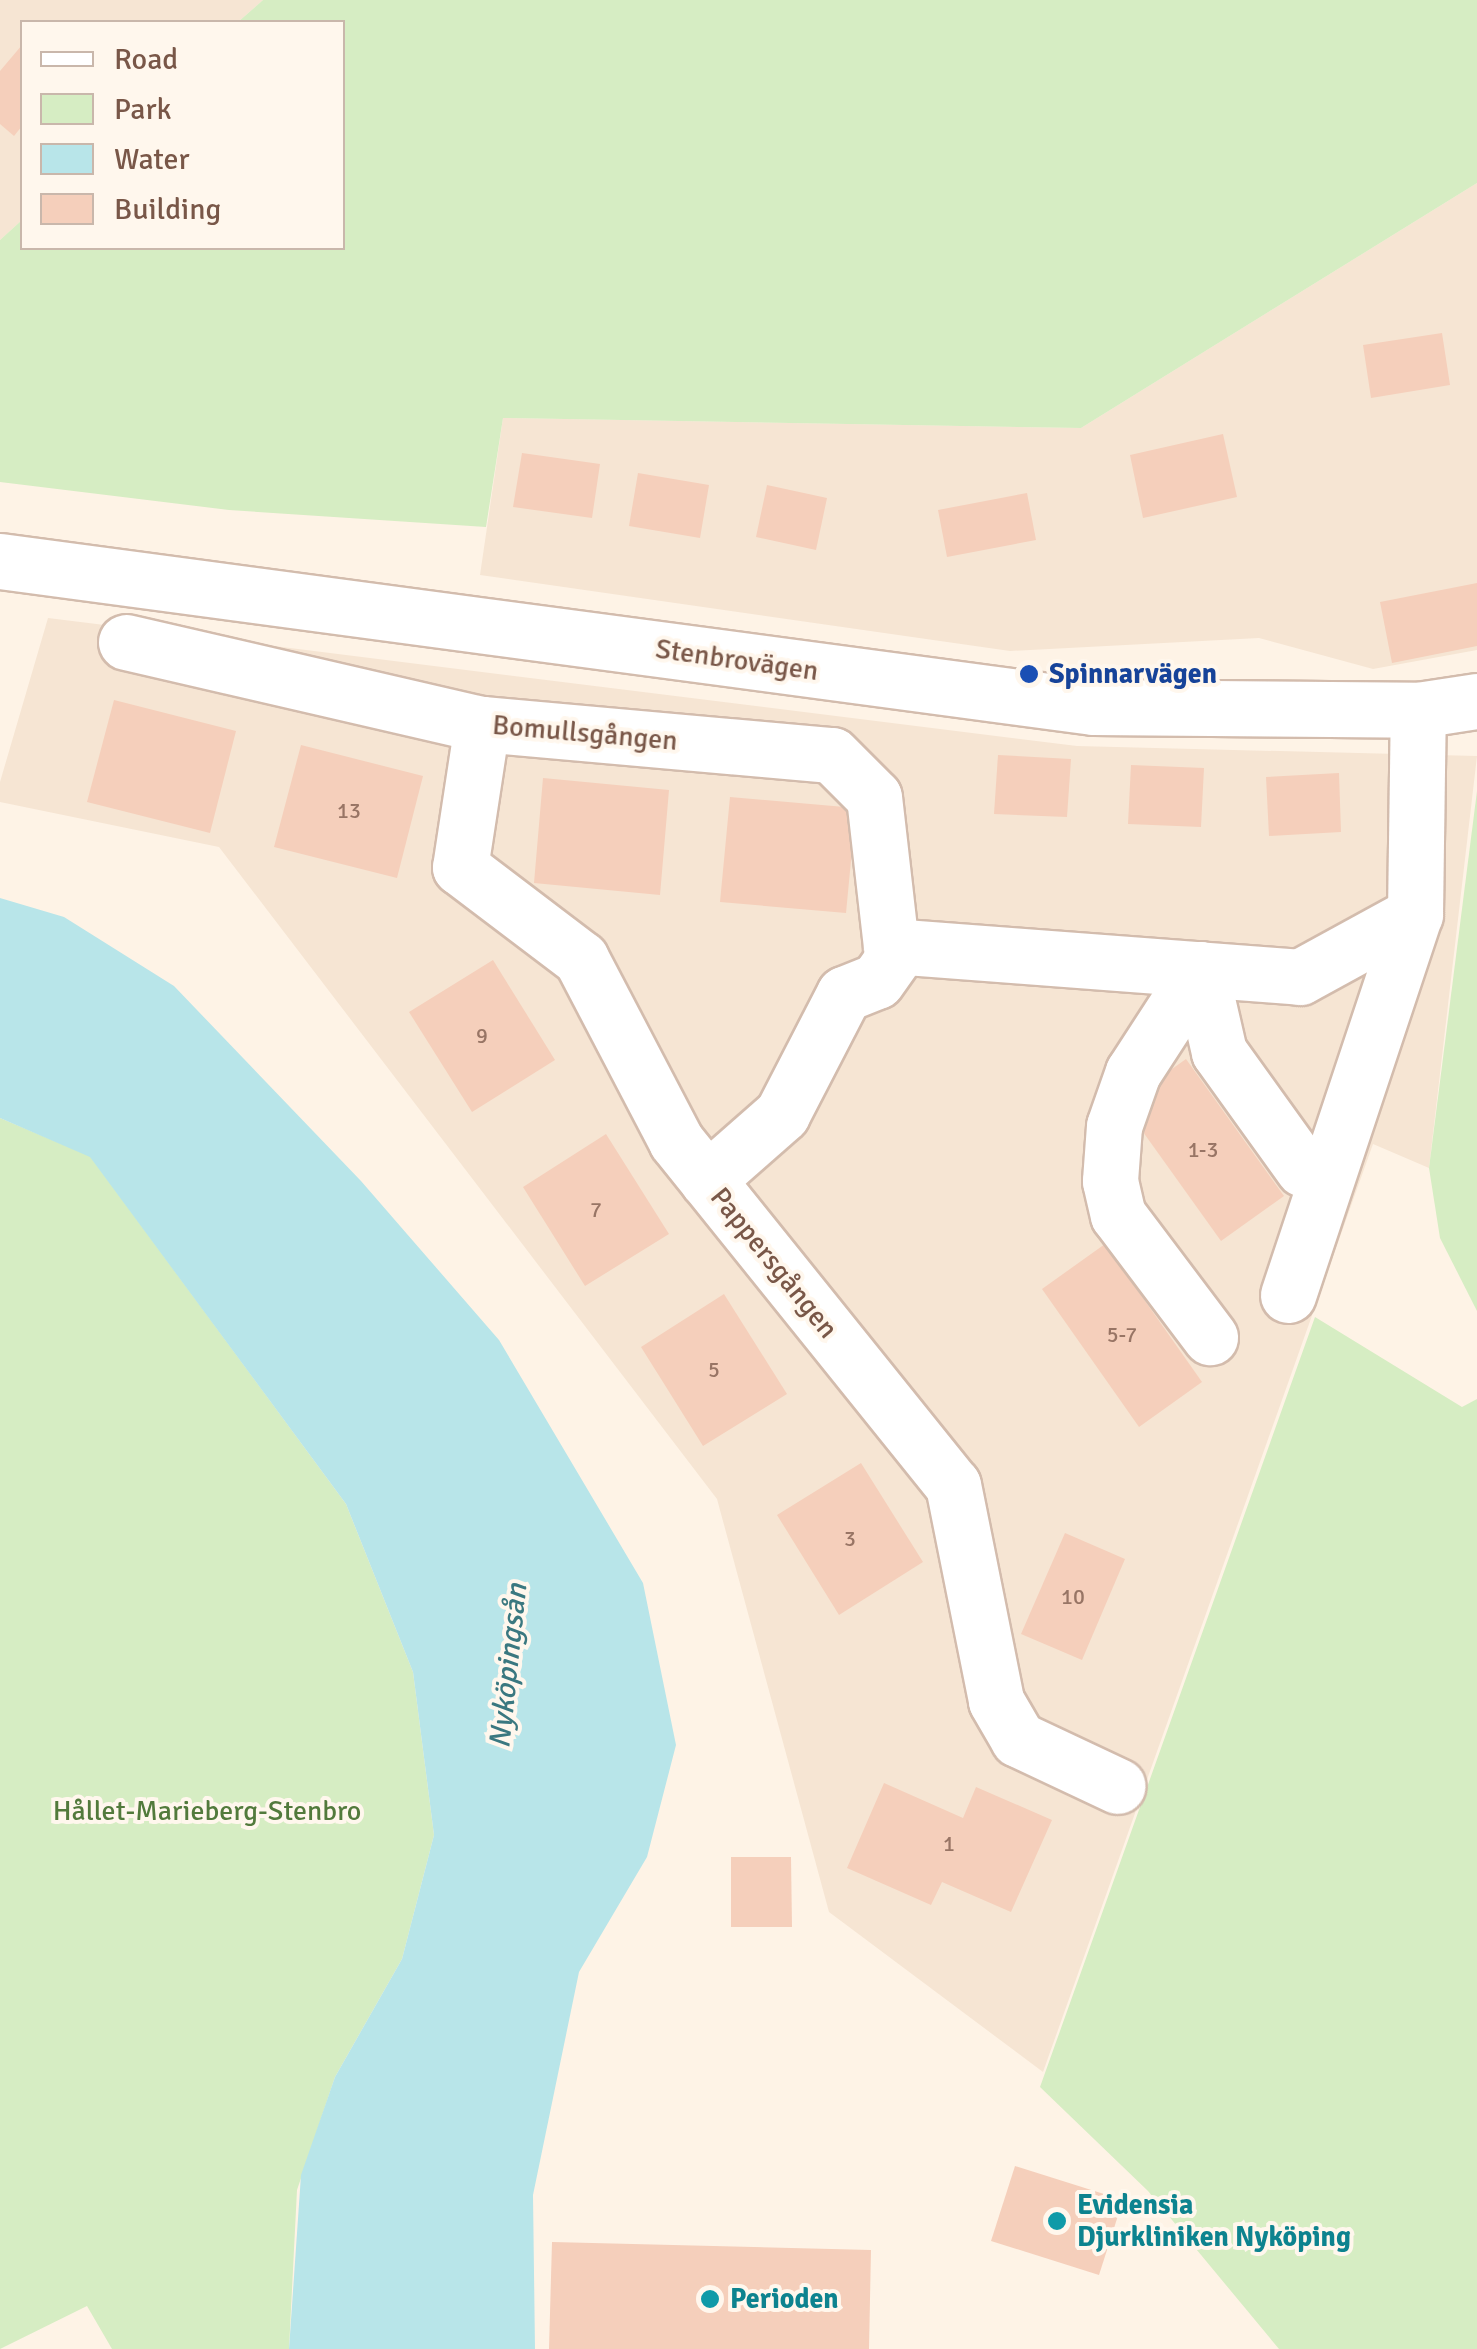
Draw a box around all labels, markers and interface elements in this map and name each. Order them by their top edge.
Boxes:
legend [20,20,345,250]
text: Road [114,41,178,78]
text: Park [114,91,172,128]
text: Water [114,141,190,178]
text: Building [114,191,221,228]
street label: Stenbrovägen [653,632,821,688]
place label: Spinnarvägen [1049,657,1217,691]
marker: Spinnarvägen [1018,663,1040,685]
street label: Bomullsgången [491,708,679,758]
house number: 13 [337,798,361,824]
house number: 9 [476,1023,488,1049]
house number: 1-3 [1188,1137,1218,1163]
street label: Pappersgången [703,1181,845,1345]
house number: 7 [590,1197,602,1223]
house number: 5-7 [1107,1322,1137,1348]
house number: 5 [708,1357,720,1383]
house number: 3 [844,1526,856,1552]
water label: Nyköpingsån [482,1582,536,1750]
house number: 10 [1061,1584,1085,1610]
park label: Hållet-Marieberg-Stenbro [53,1794,361,1828]
house number: 1 [943,1831,955,1857]
place label: Evidensia Djurkliniken Nyköping [1077,2188,1351,2254]
marker: Evidensia Djurkliniken Nyköping [1046,2210,1068,2232]
place label: Perioden [730,2282,839,2316]
marker: Perioden [699,2288,721,2310]

